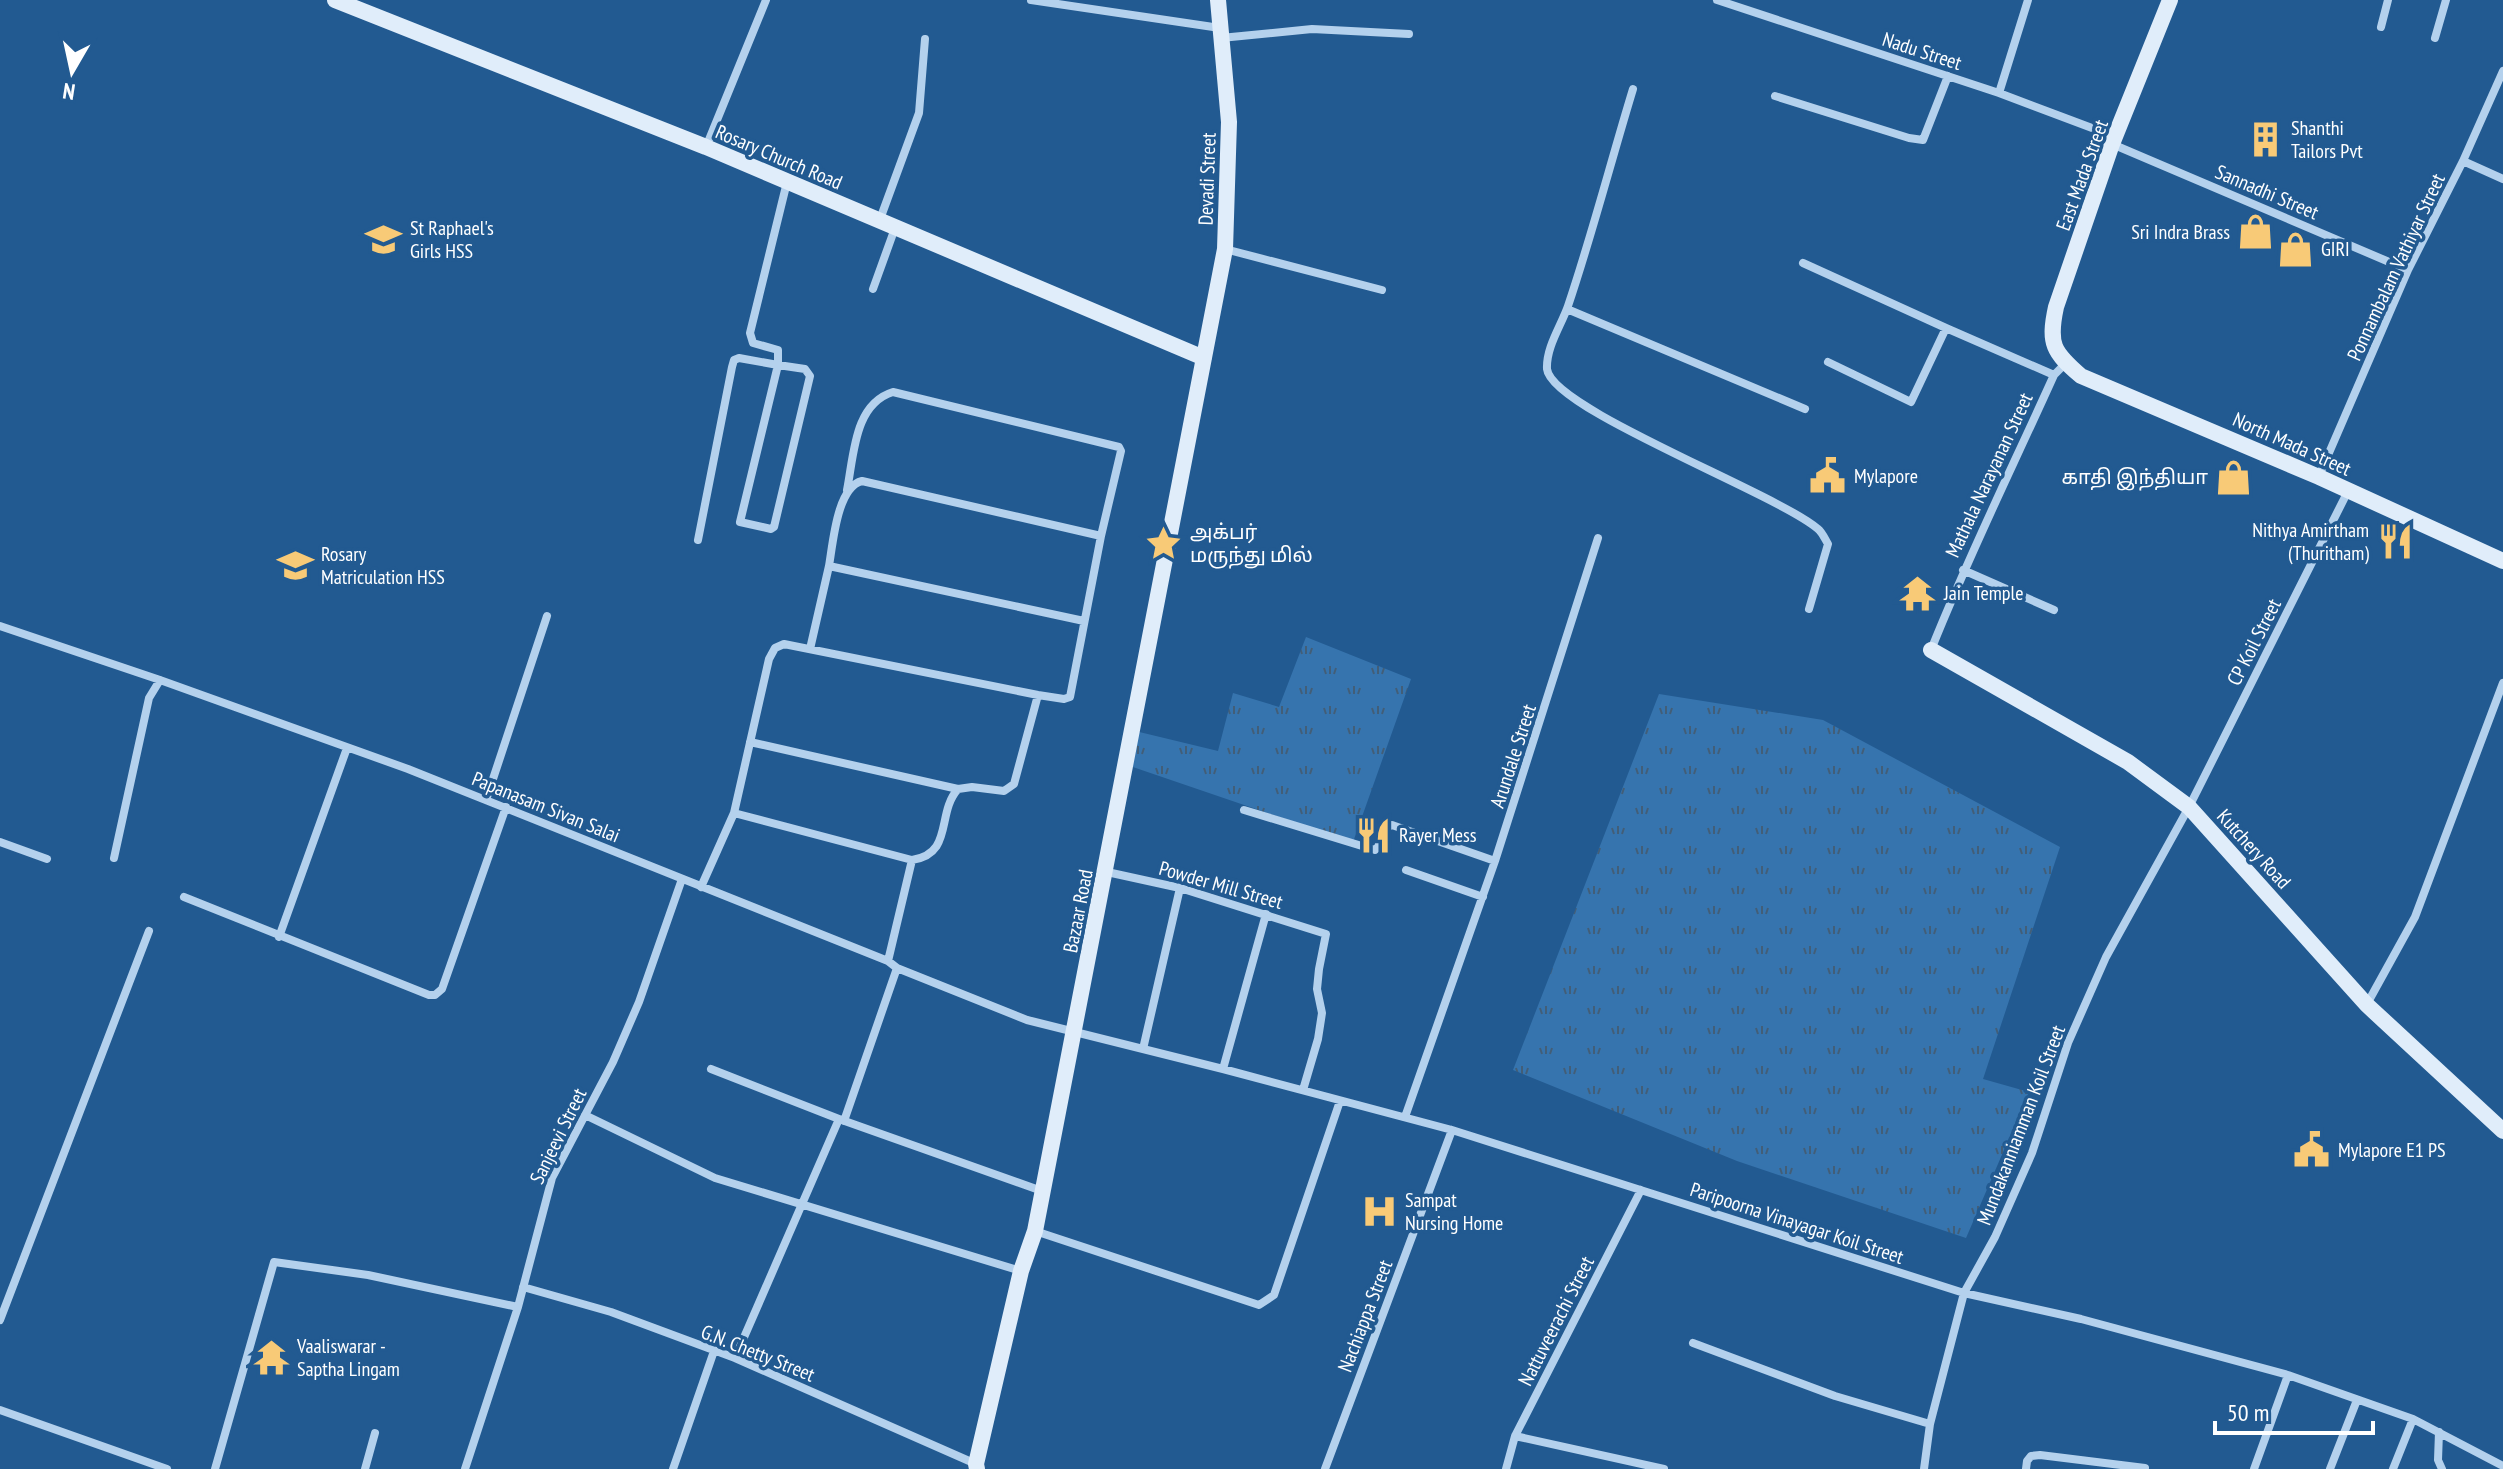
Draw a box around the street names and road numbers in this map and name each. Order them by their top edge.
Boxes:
street label: Nadu Street [1879,26,1965,76]
street label: East Mada Street [2050,116,2114,234]
street label: Rosary Church Road [712,119,846,195]
street label: Devadi Street [1192,132,1222,226]
street label: Sannadhi Street [2211,159,2323,226]
street label: Ponnambalam Vathiyar Street [2341,169,2451,365]
street label: Mathala Narayanan Street [1939,388,2039,562]
street label: North Mada Street [2229,406,2356,482]
street label: CP Koil Street [2221,594,2287,690]
street label: Arundale Street [1484,700,1542,811]
street label: Papanasam Sivan Salai [468,765,624,849]
street label: Kutchery Road [2211,804,2297,894]
street label: Powder Mill Street [1156,855,1286,915]
street label: Bazaar Road [1057,867,1099,955]
street label: Mundakanniamman Koil Street [1971,1021,2071,1229]
street label: Sanjeevi Street [524,1083,593,1188]
street label: Paripoorna Vinayagar Koil Street [1687,1176,1907,1270]
street label: Nattuveerachi Street [1512,1251,1600,1390]
street label: Nachiappa Street [1332,1256,1398,1376]
street label: G.N. Chetty Street [697,1318,819,1388]

